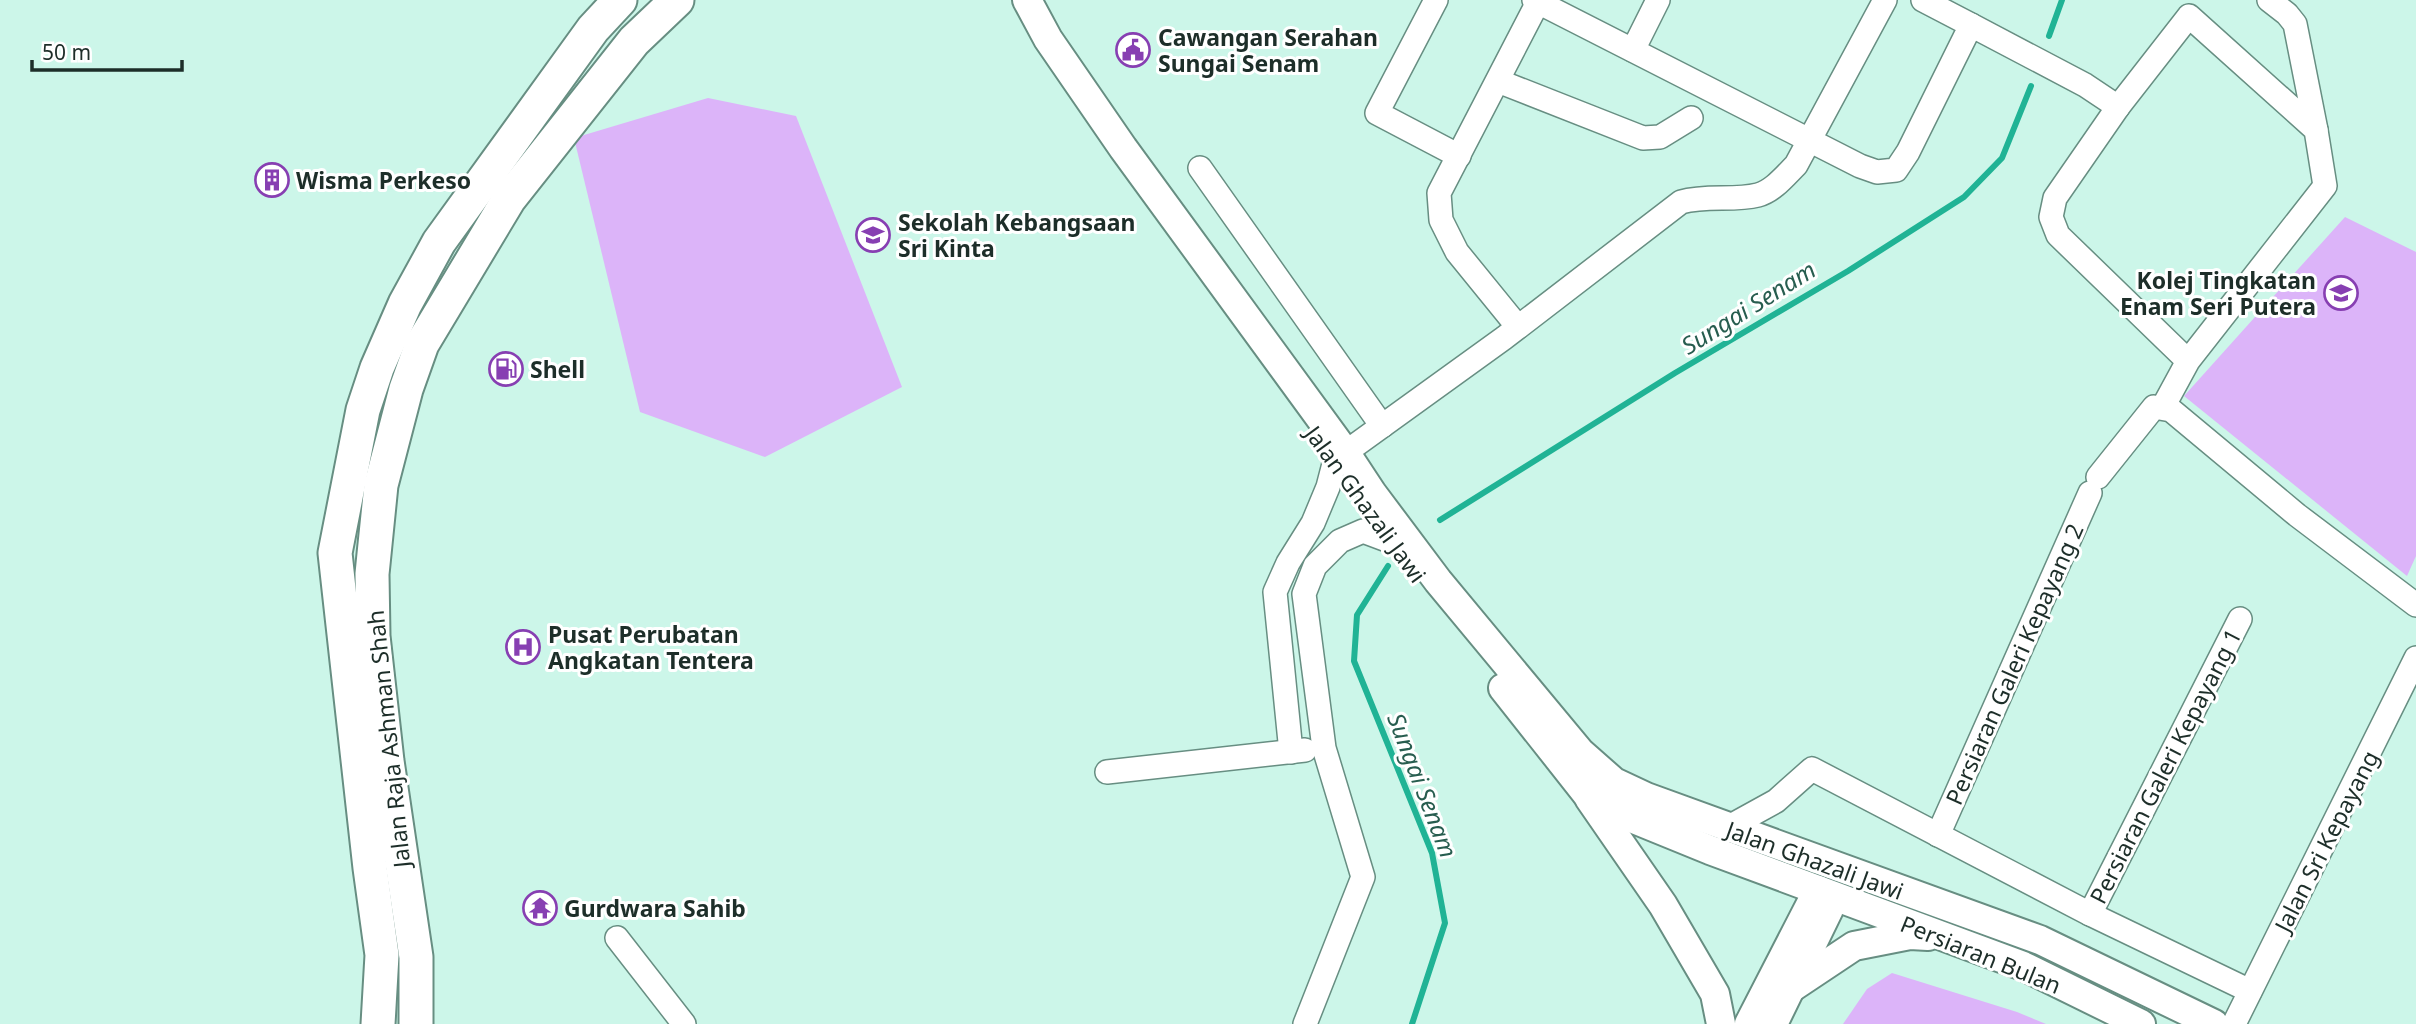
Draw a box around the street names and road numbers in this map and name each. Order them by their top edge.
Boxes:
street label: Jalan Ghazali Jawi [1297,417,1434,589]
street label: Persiaran Galeri Kepayang 2 [1937,518,2091,810]
street label: Jalan Raja Ashman Shah [359,609,418,871]
street label: Persiaran Galeri Kepayang 1 [2082,623,2248,909]
street label: Jalan Sri Kepayang [2266,745,2386,939]
street label: Jalan Ghazali Jawi [1720,812,1908,907]
street label: Persiaran Bulan [1896,907,2066,1001]

